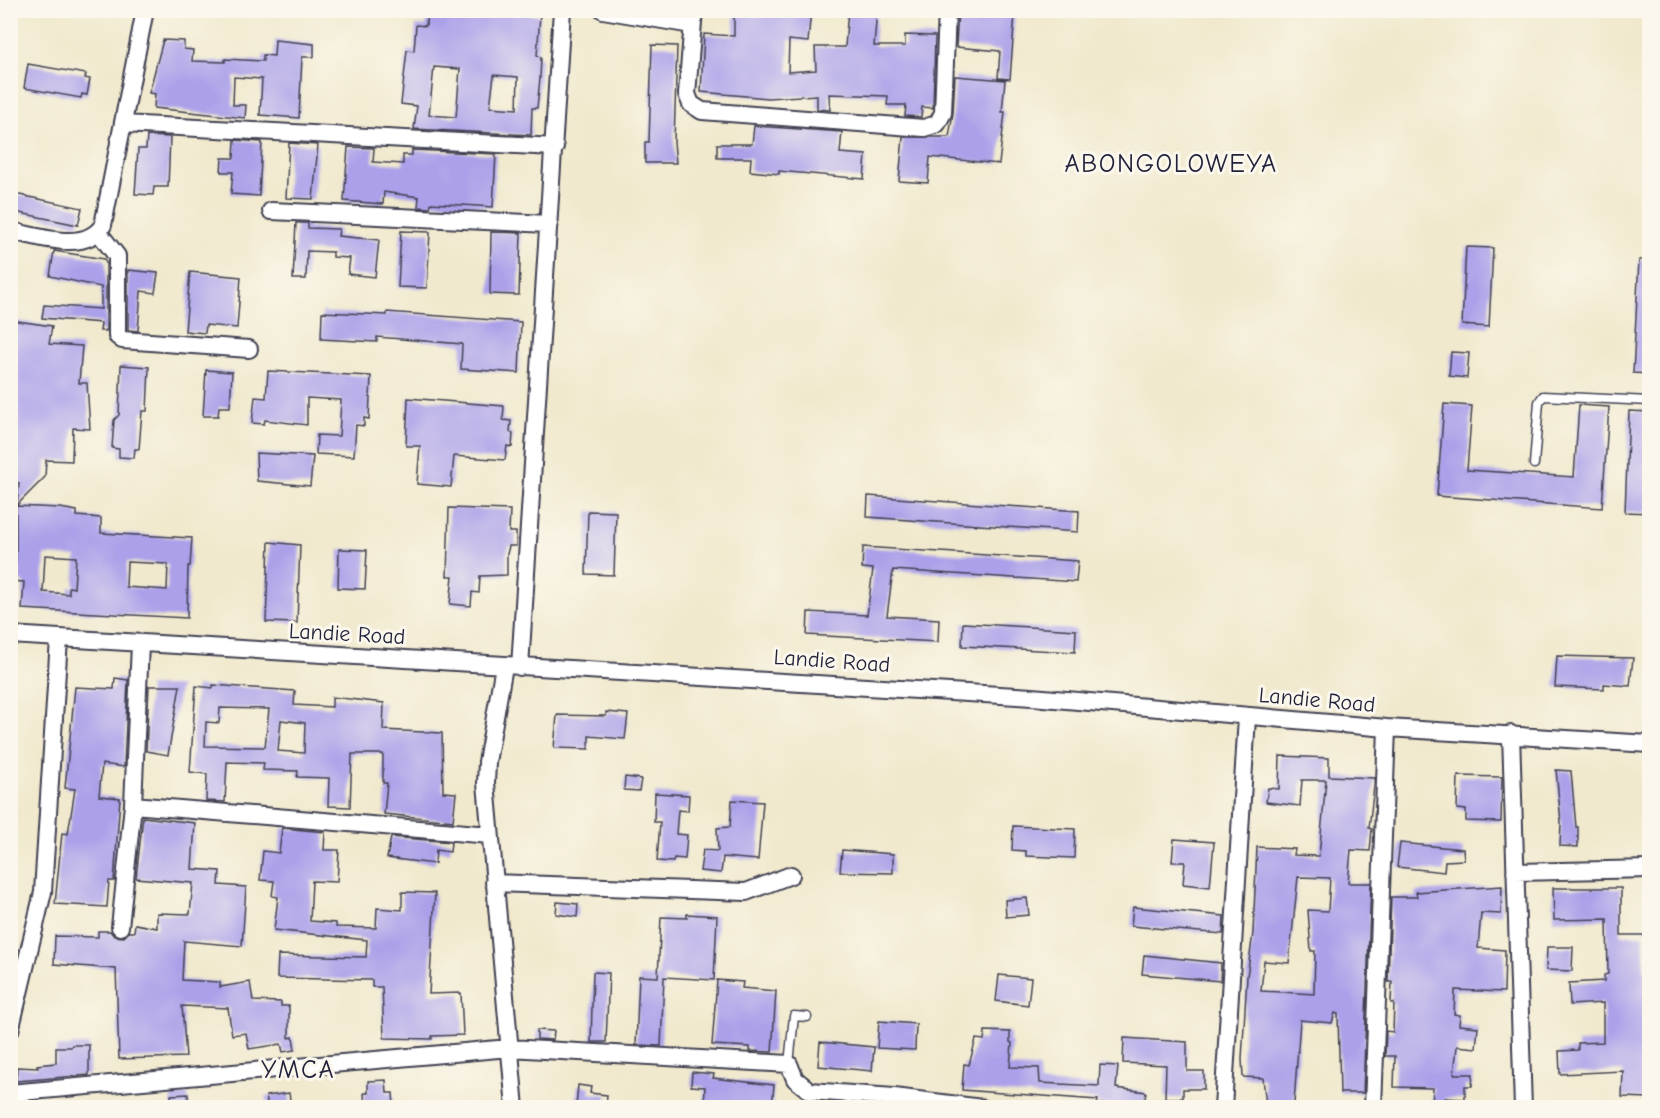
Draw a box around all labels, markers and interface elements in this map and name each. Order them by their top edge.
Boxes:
district label: ABONGOLOWEYA [1064,149,1278,179]
street label: Landie Road [288,618,406,650]
street label: Landie Road [773,644,891,678]
street label: Landie Road [1258,682,1376,718]
district label: YMCA [261,1055,335,1085]

